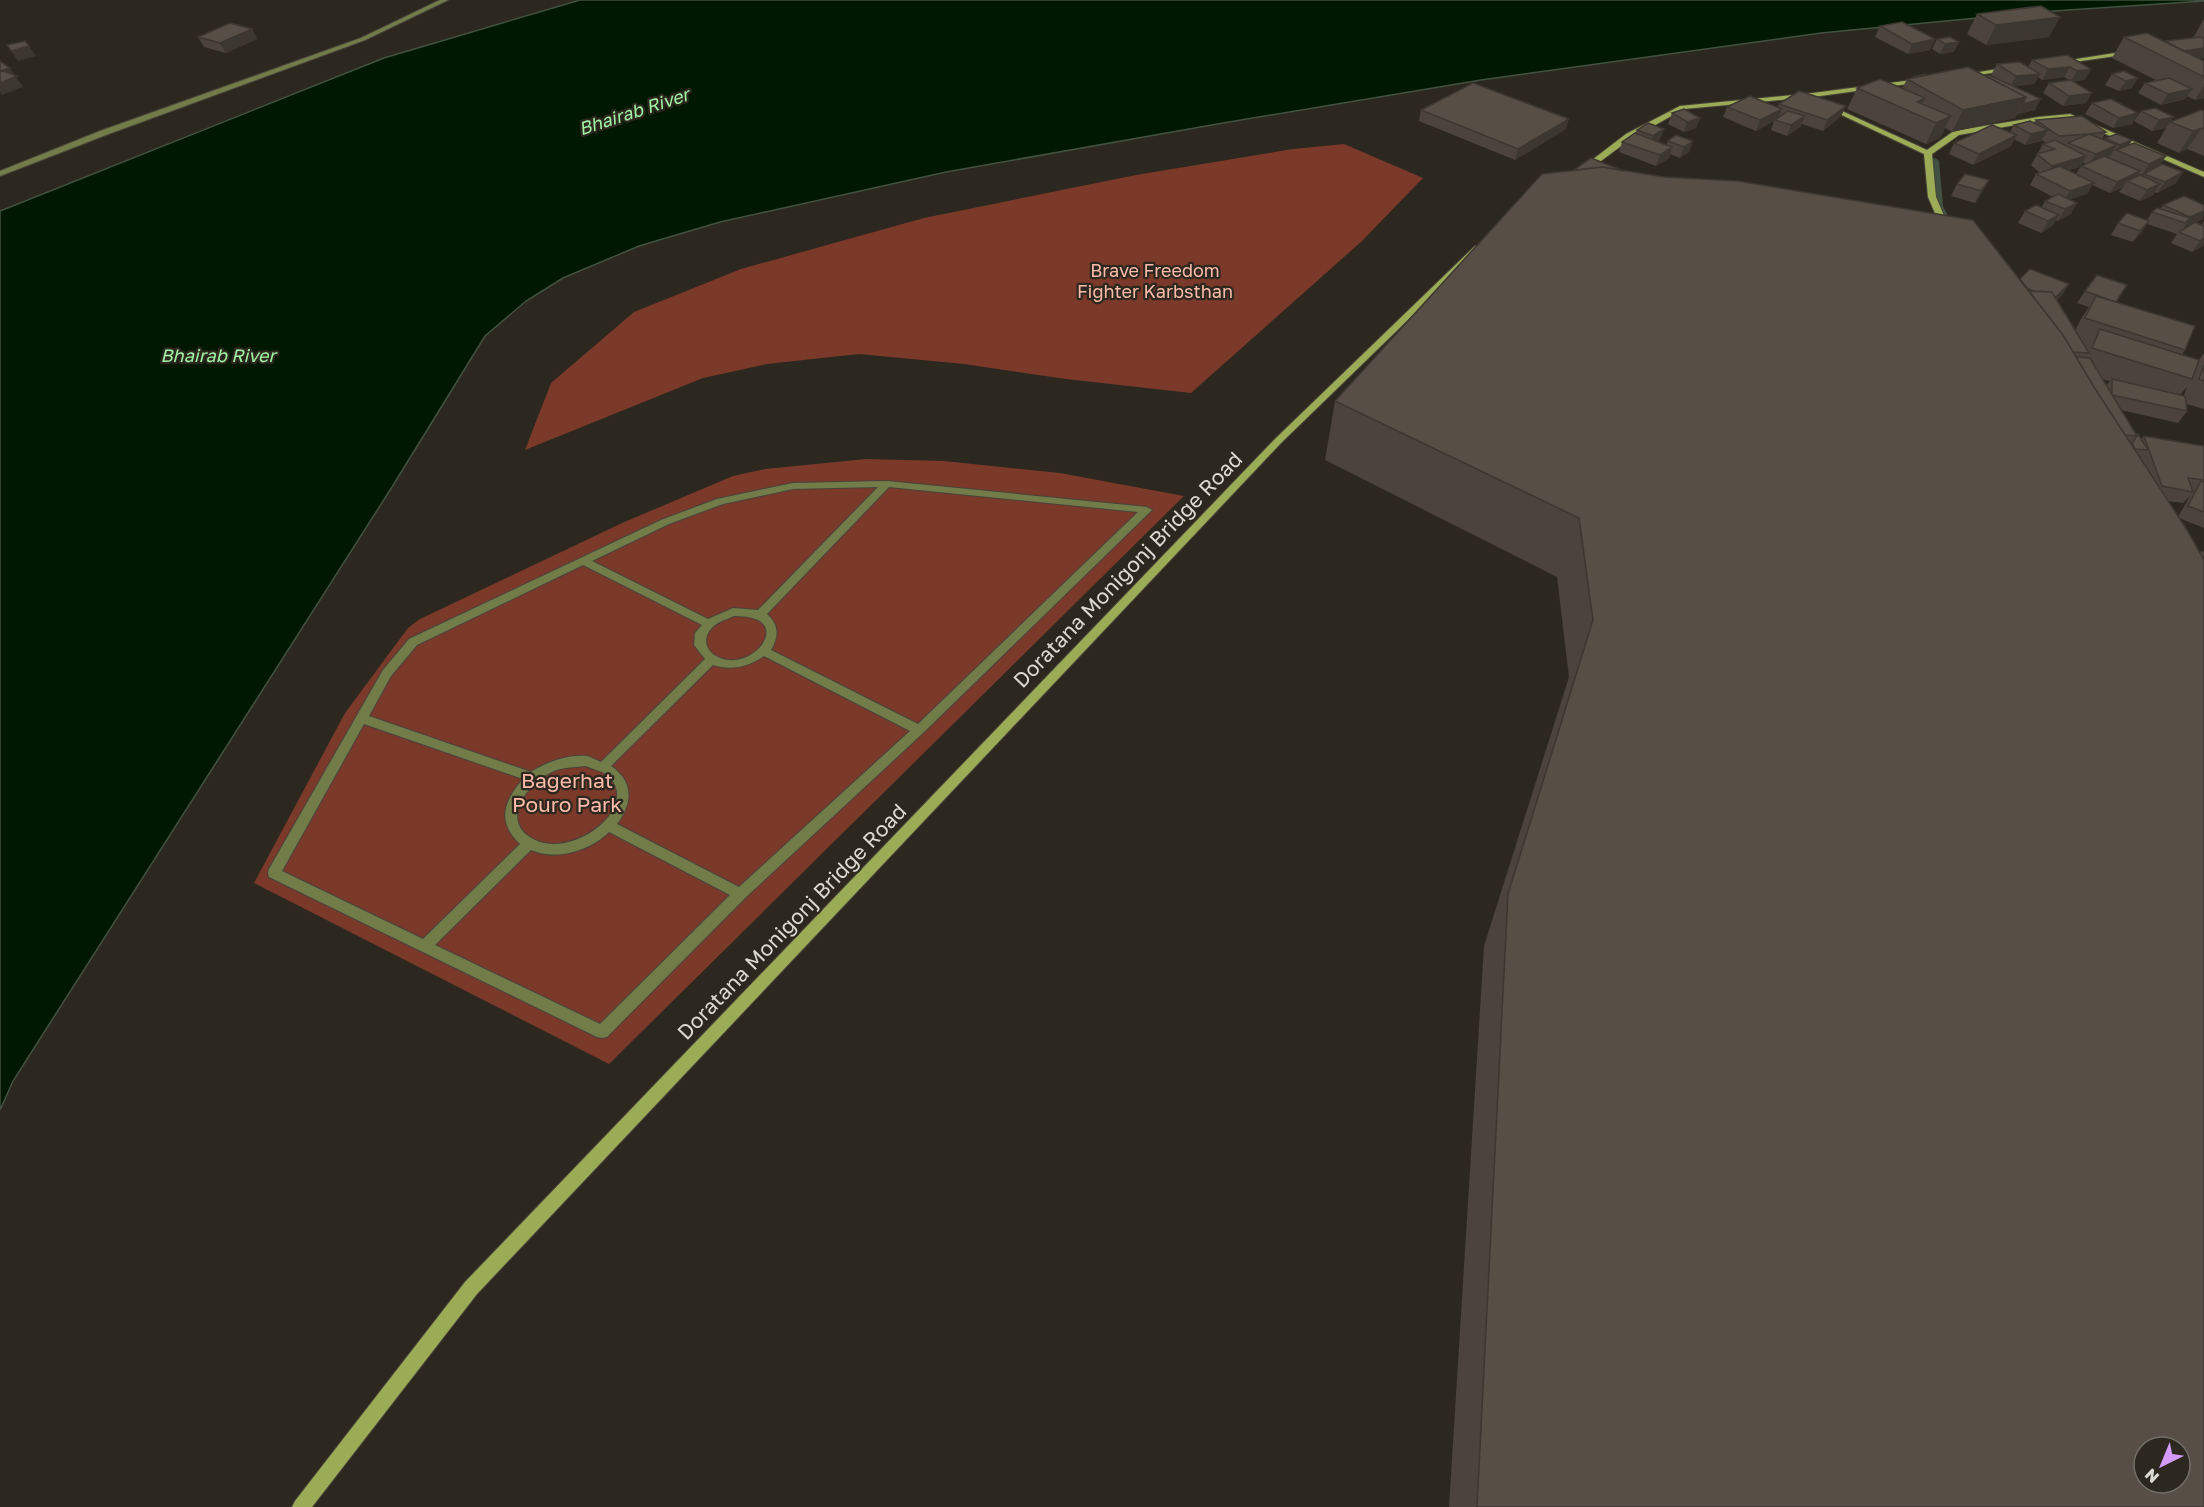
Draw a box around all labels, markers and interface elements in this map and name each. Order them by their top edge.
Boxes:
water label: Bhairab River [576,82,695,139]
park label: Brave Freedom Fighter Karbsthan [1077,259,1233,302]
water label: Bhairab River [161,344,278,366]
street label: Doratana Monigonj Bridge Road [1007,446,1247,693]
park label: Bagerhat Pouro Park [512,767,622,817]
street label: Doratana Monigonj Bridge Road [671,798,911,1045]
north arrow [2132,1435,2192,1495]
text: N [2140,1465,2163,1487]

